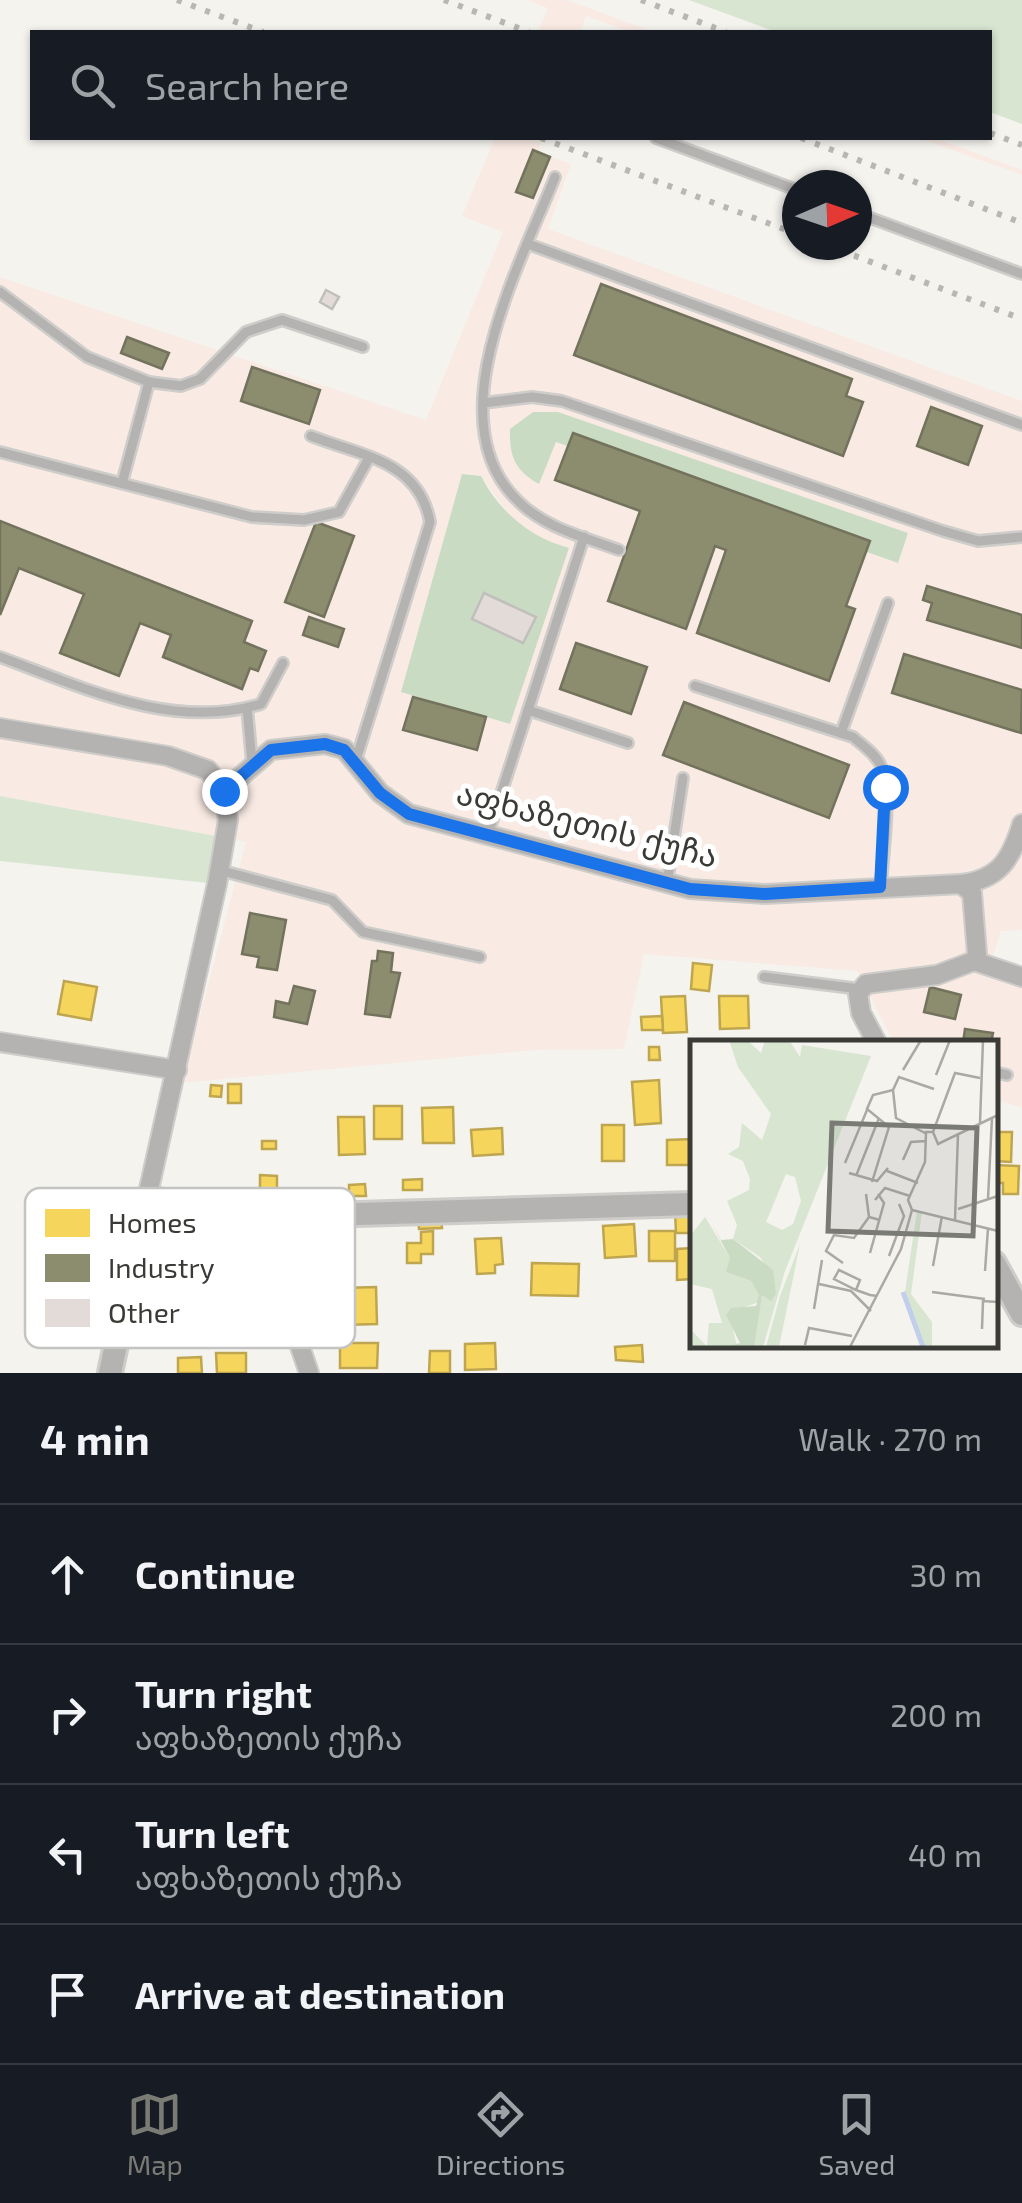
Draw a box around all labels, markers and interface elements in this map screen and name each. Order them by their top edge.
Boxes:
search box [30,30,992,140]
icon: search [65,58,120,113]
text: Search here [145,62,349,108]
north arrow [782,170,872,260]
route start [863,765,909,811]
route end [202,769,248,815]
street label: აფხაზეთის ქუჩა [453,772,722,876]
inset map [690,1040,997,1348]
legend [25,1188,355,1348]
text: Homes [108,1205,196,1239]
text: Industry [108,1250,215,1284]
text: Other [108,1295,180,1329]
text: 4 min [40,1413,150,1463]
text: Walk · 270 m [798,1419,982,1457]
icon: ahead [40,1547,95,1602]
text: Continue [135,1551,295,1597]
text: 30 m [910,1555,982,1593]
text: Turn right [135,1670,312,1716]
icon: right [40,1687,95,1742]
text: 200 m [890,1695,982,1733]
text: აფხაზეთის ქუჩა [135,1718,402,1756]
text: Turn left [135,1810,290,1856]
icon: left [40,1827,95,1882]
text: 40 m [908,1835,982,1873]
text: აფხაზეთის ქუჩა [135,1858,402,1896]
icon: arrive [40,1967,95,2022]
text: Arrive at destination [135,1971,505,2017]
tab: Map [127,2087,183,2181]
tab: Directions [436,2087,565,2181]
tab: Saved [819,2087,895,2181]

